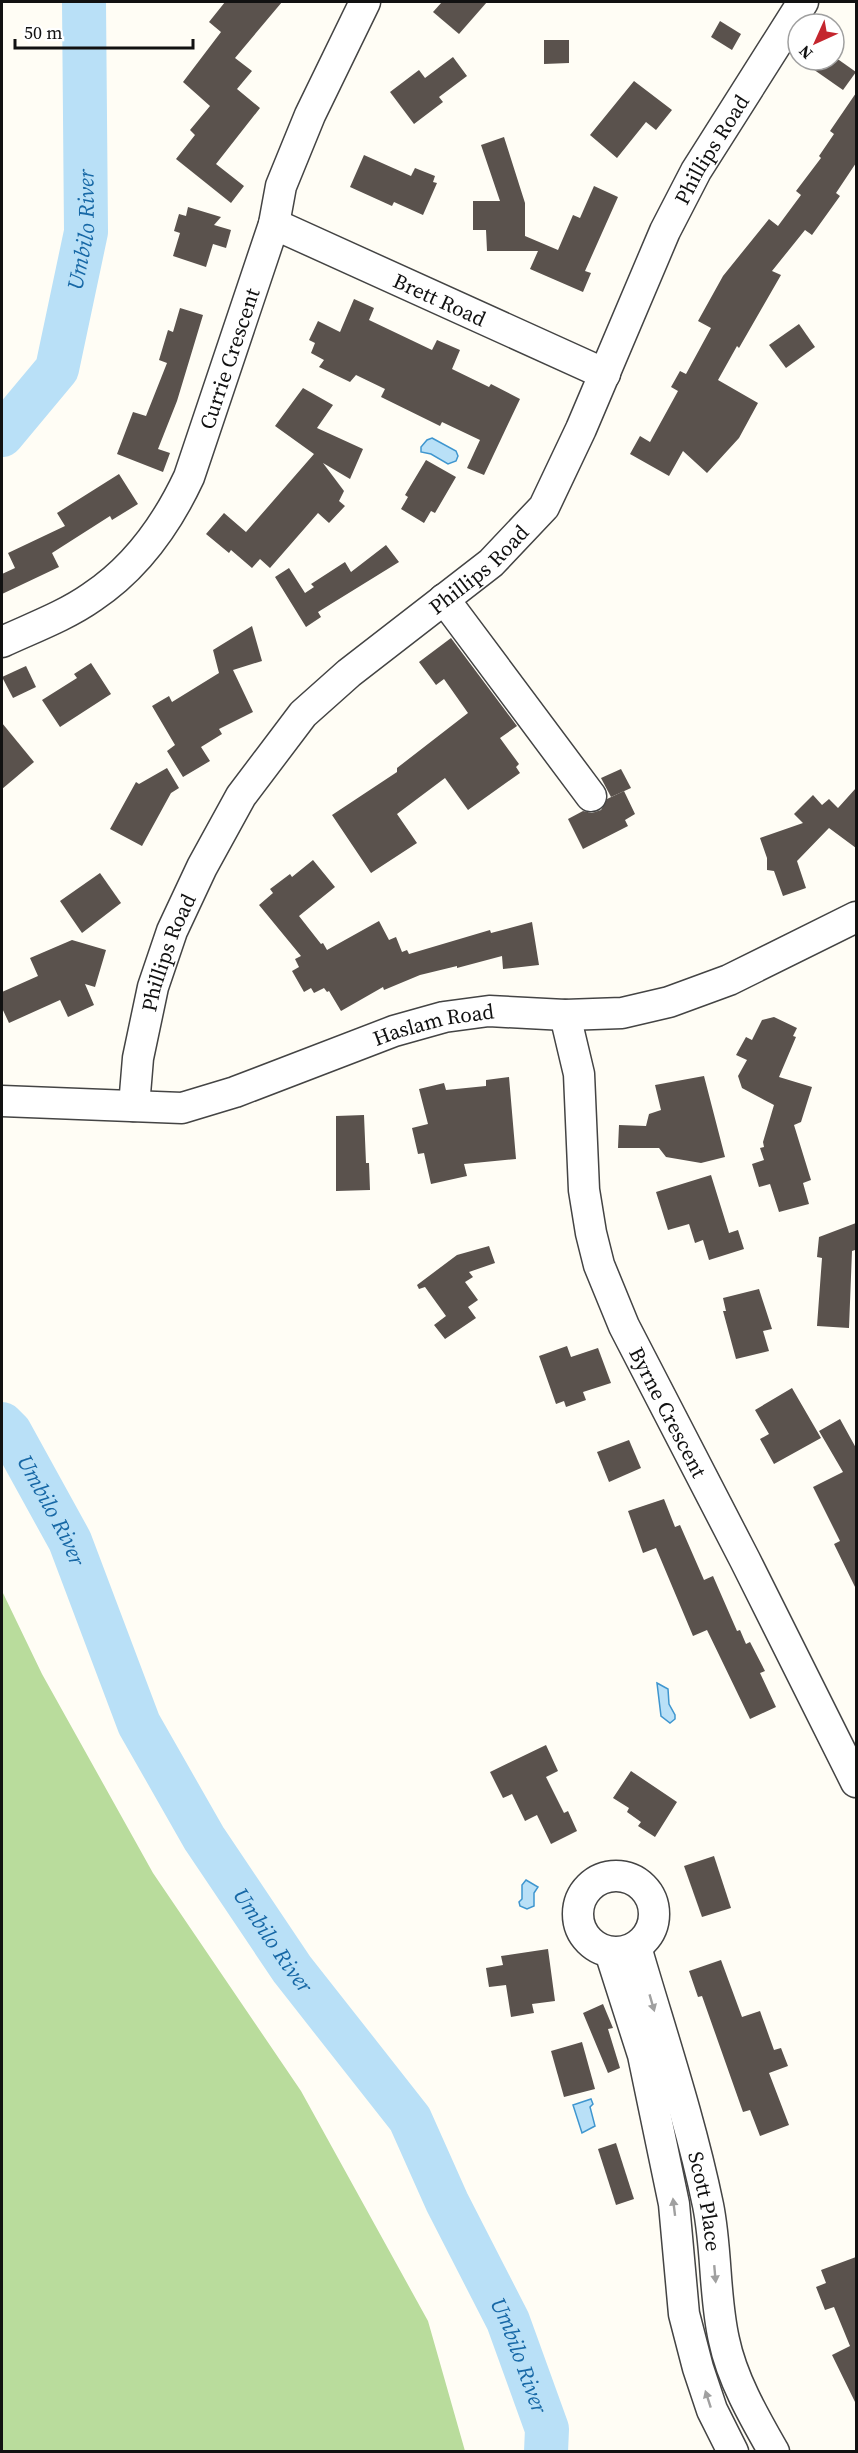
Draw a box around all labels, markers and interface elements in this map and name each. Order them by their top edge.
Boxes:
scale bar [15,12,194,50]
north arrow [786,12,846,72]
text: 50 m [24,20,62,45]
text: N [793,40,817,65]
street label: Phillips Road [667,89,755,209]
water label: Umbilo River [59,168,101,293]
street label: Brett Road [389,265,491,333]
street label: Currie Crescent [192,284,266,433]
street label: Phillips Road [422,518,535,621]
street label: Phillips Road [134,889,202,1014]
street label: Haslam Road [369,996,496,1052]
street label: Byrne Crescent [623,1342,714,1482]
water label: Umbilo River [10,1449,93,1571]
water label: Umbilo River [227,1882,321,2000]
one-way arrow [648,1994,657,2012]
street label: Scott Place [682,2148,729,2252]
one-way arrow [670,2198,679,2217]
one-way arrow [710,2265,720,2284]
water label: Umbilo River [483,2292,555,2418]
one-way arrow [703,2390,712,2408]

